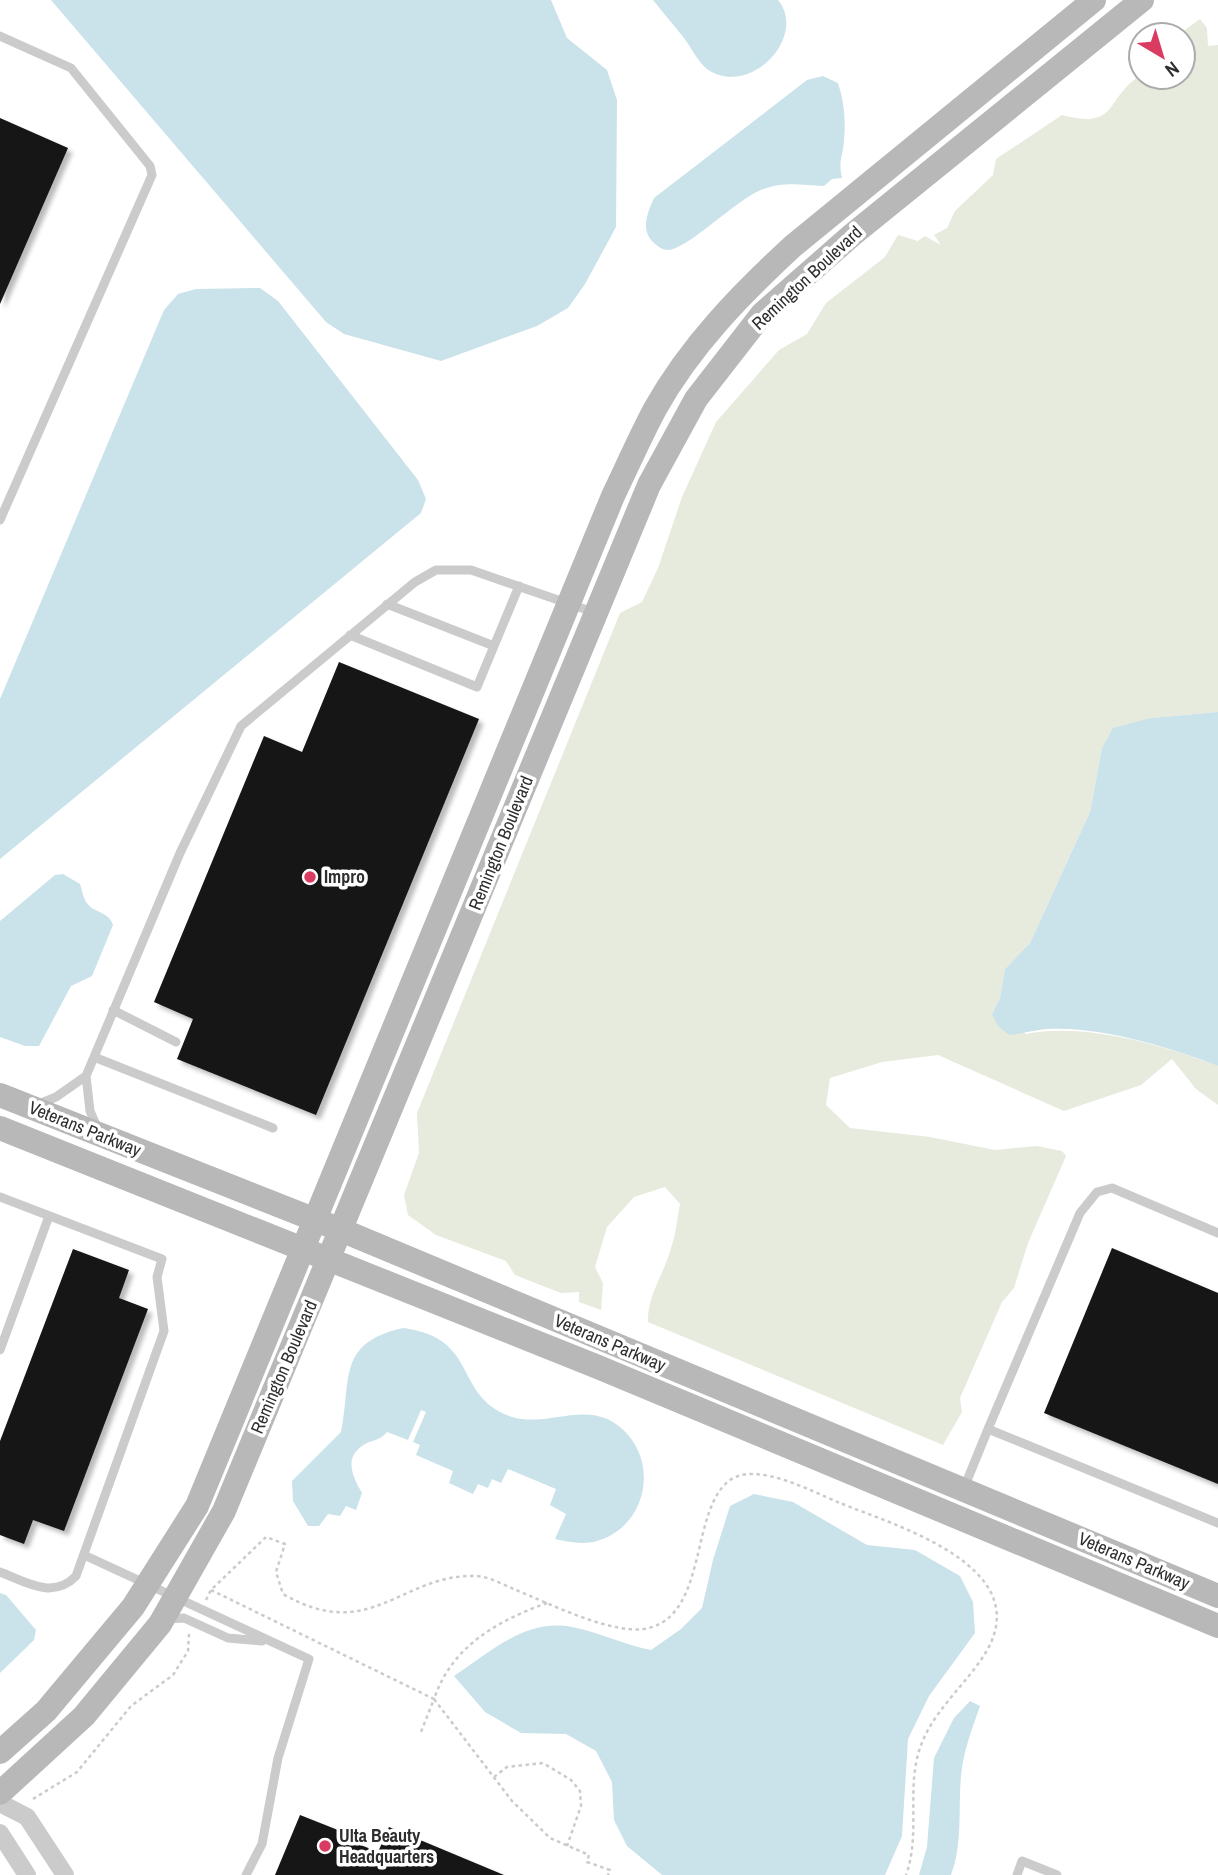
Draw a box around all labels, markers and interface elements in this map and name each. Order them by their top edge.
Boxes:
north arrow [1127,21,1197,91]
text: N [1160,56,1185,83]
street label: Remington Boulevard [746,220,867,335]
street label: Remington Boulevard [462,772,539,914]
place label: Impro [324,864,365,889]
marker: Impro [302,869,318,885]
street label: Veterans Parkway [25,1095,146,1163]
street label: Remington Boulevard [244,1296,323,1437]
street label: Veterans Parkway [551,1308,670,1378]
street label: Veterans Parkway [1075,1526,1194,1596]
place label: Ulta Beauty Headquarters [339,1823,434,1869]
marker: Ulta Beauty Headquarters [317,1838,333,1854]

